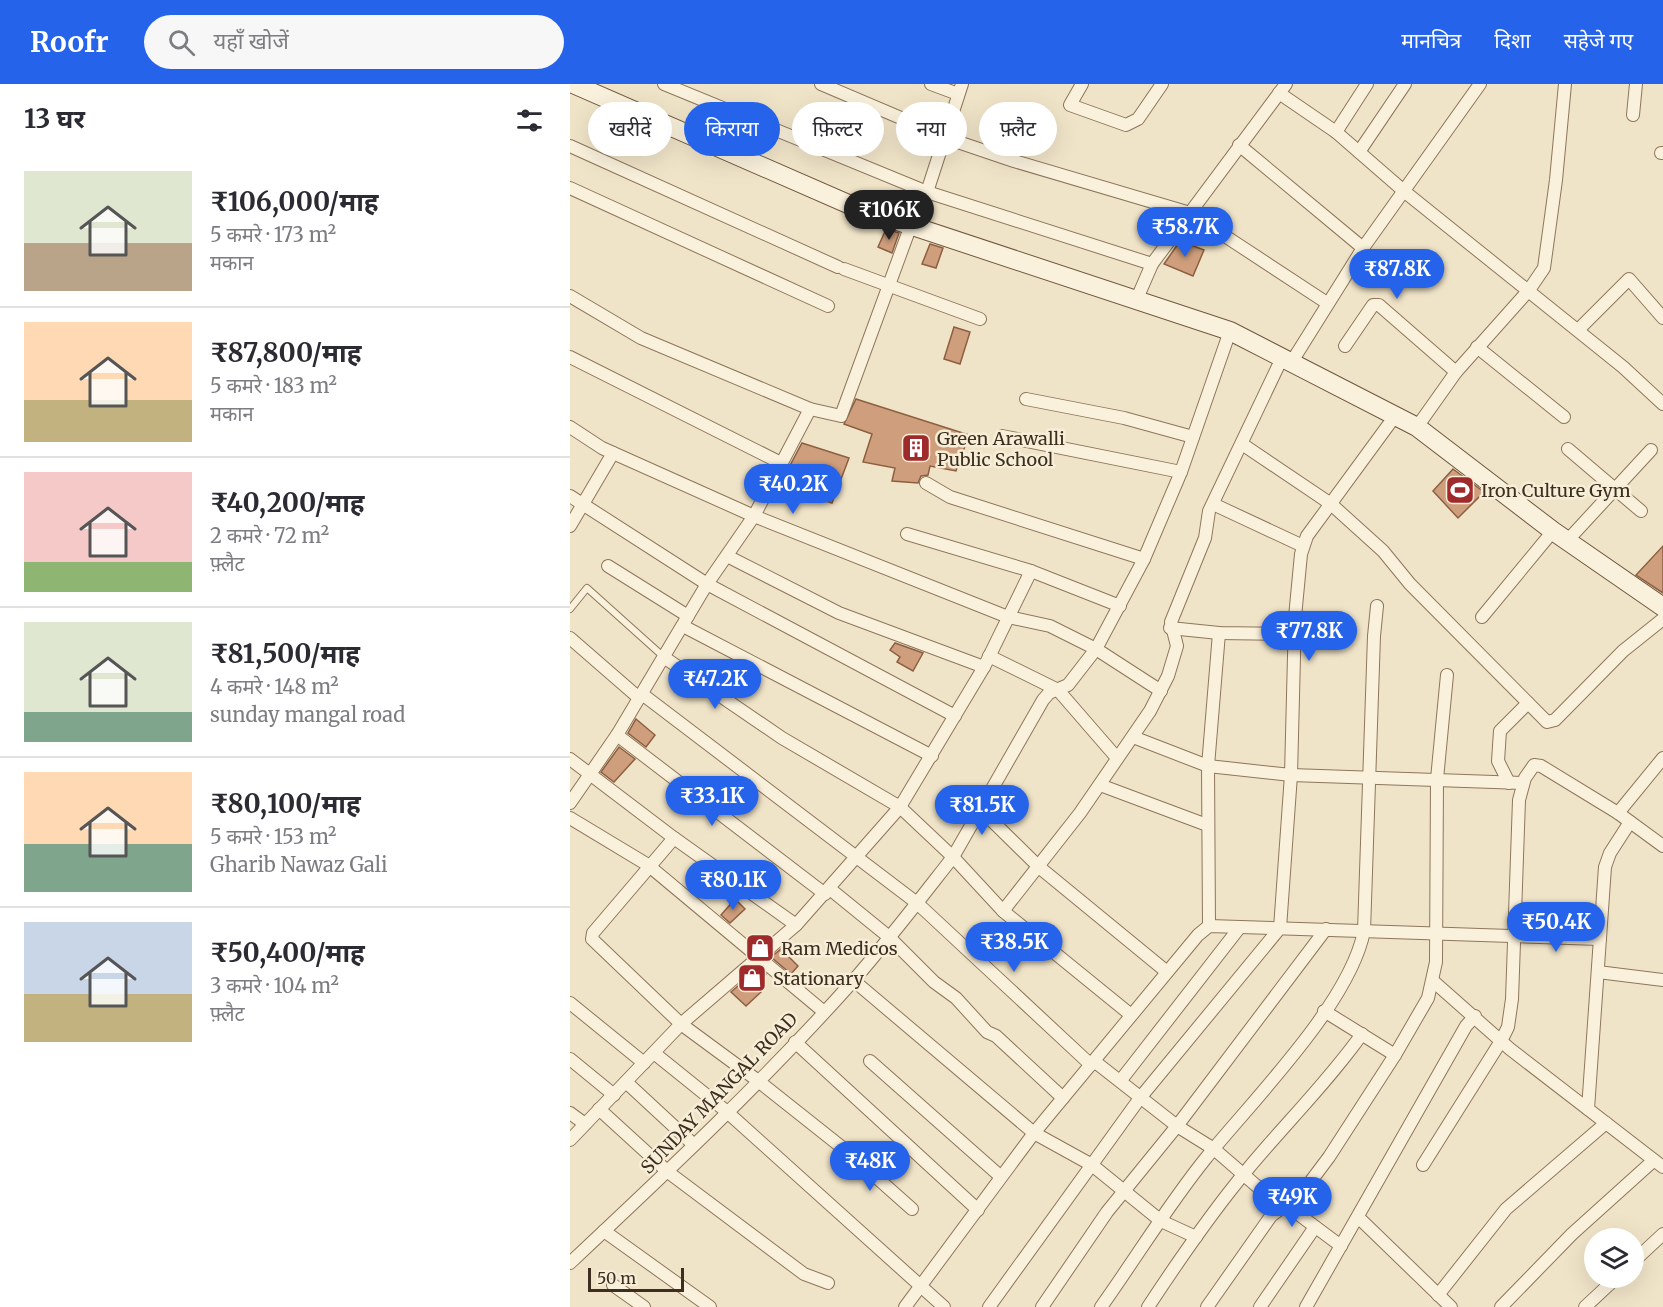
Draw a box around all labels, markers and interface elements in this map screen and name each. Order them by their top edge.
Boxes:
search box [144,15,564,69]
text: Roofr [30,24,108,60]
icon: search [165,26,198,59]
text: यहाँ खोजें [213,27,289,55]
text: मानचित्र [1401,27,1461,54]
text: दिशा [1494,27,1531,54]
text: सहेजे गए [1564,27,1633,54]
text: 13 घर [24,102,85,135]
chip: खरीदें [588,102,672,156]
chip: किराया [684,102,780,156]
chip: फ़िल्टर [792,102,884,156]
chip: नया [896,102,967,156]
chip: फ़्लैट [979,102,1057,156]
icon: filters [513,104,546,137]
text: ₹106,000/माह [210,185,379,218]
pin: ₹106K [847,190,931,241]
icon: home [72,195,144,267]
text: ₹106K [858,197,920,222]
pin: ₹58.7K [1136,207,1234,258]
text: ₹58.7K [1151,214,1219,239]
text: 5 कमरे · 173 m² [210,222,336,247]
pin: ₹87.8K [1348,249,1446,300]
text: मकान [210,250,254,275]
text: ₹87.8K [1363,256,1431,281]
text: ₹87,800/माह [210,336,361,369]
icon: home [72,346,144,418]
text: 5 कमरे · 183 m² [210,373,337,398]
text: मकान [210,401,254,426]
place label: Green Arawalli Public School [937,427,1065,471]
building icon: Green Arawalli Public School [900,432,932,464]
pin: ₹40.2K [744,464,842,515]
text: ₹40.2K [758,471,828,496]
sports icon: Iron Culture Gym [1444,474,1476,506]
place label: Iron Culture Gym [1481,479,1631,502]
text: ₹40,200/माह [210,486,365,519]
icon: home [72,496,144,568]
text: 2 कमरे · 72 m² [210,523,329,548]
text: फ़्लैट [210,551,245,576]
pin: ₹77.8K [1260,611,1358,662]
text: ₹77.8K [1275,618,1343,643]
text: ₹81,500/माह [210,637,360,670]
icon: home [72,646,144,718]
pin: ₹47.2K [666,659,764,710]
text: ₹47.2K [682,666,748,691]
text: 4 कमरे · 148 m² [210,674,339,699]
text: sunday mangal road [210,702,405,727]
pin: ₹33.1K [663,776,761,827]
text: ₹33.1K [680,783,744,808]
pin: ₹81.5K [933,785,1031,836]
text: ₹80,100/माह [210,787,361,820]
text: ₹81.5K [949,792,1015,817]
icon: home [72,796,144,868]
text: 5 कमरे · 153 m² [210,824,336,849]
text: Gharib Nawaz Gali [210,852,387,877]
pin: ₹80.1K [684,860,782,911]
text: ₹80.1K [699,867,767,892]
pin: ₹50.4K [1507,902,1605,953]
text: ₹50.4K [1521,909,1591,934]
pin: ₹38.5K [965,922,1063,973]
text: ₹38.5K [979,929,1049,954]
shop icon: Ram Medicos [744,932,776,964]
text: ₹50,400/माह [210,936,365,969]
place label: Ram Medicos [781,937,898,960]
icon: home [72,946,144,1018]
shop icon: Stationary [736,962,768,994]
place label: Stationary [773,967,865,990]
text: 3 कमरे · 104 m² [210,973,339,998]
text: फ़्लैट [210,1001,245,1026]
street label: SUNDAY MANGAL ROAD [636,1007,802,1179]
pin: ₹48K [834,1141,906,1192]
text: ₹48K [844,1148,896,1173]
pin: ₹49K [1256,1177,1328,1228]
text: ₹49K [1267,1184,1317,1209]
map controls [1584,1228,1644,1288]
button: layers [1584,1228,1644,1288]
scale bar [588,1265,684,1292]
text: 50 m [597,1268,636,1288]

